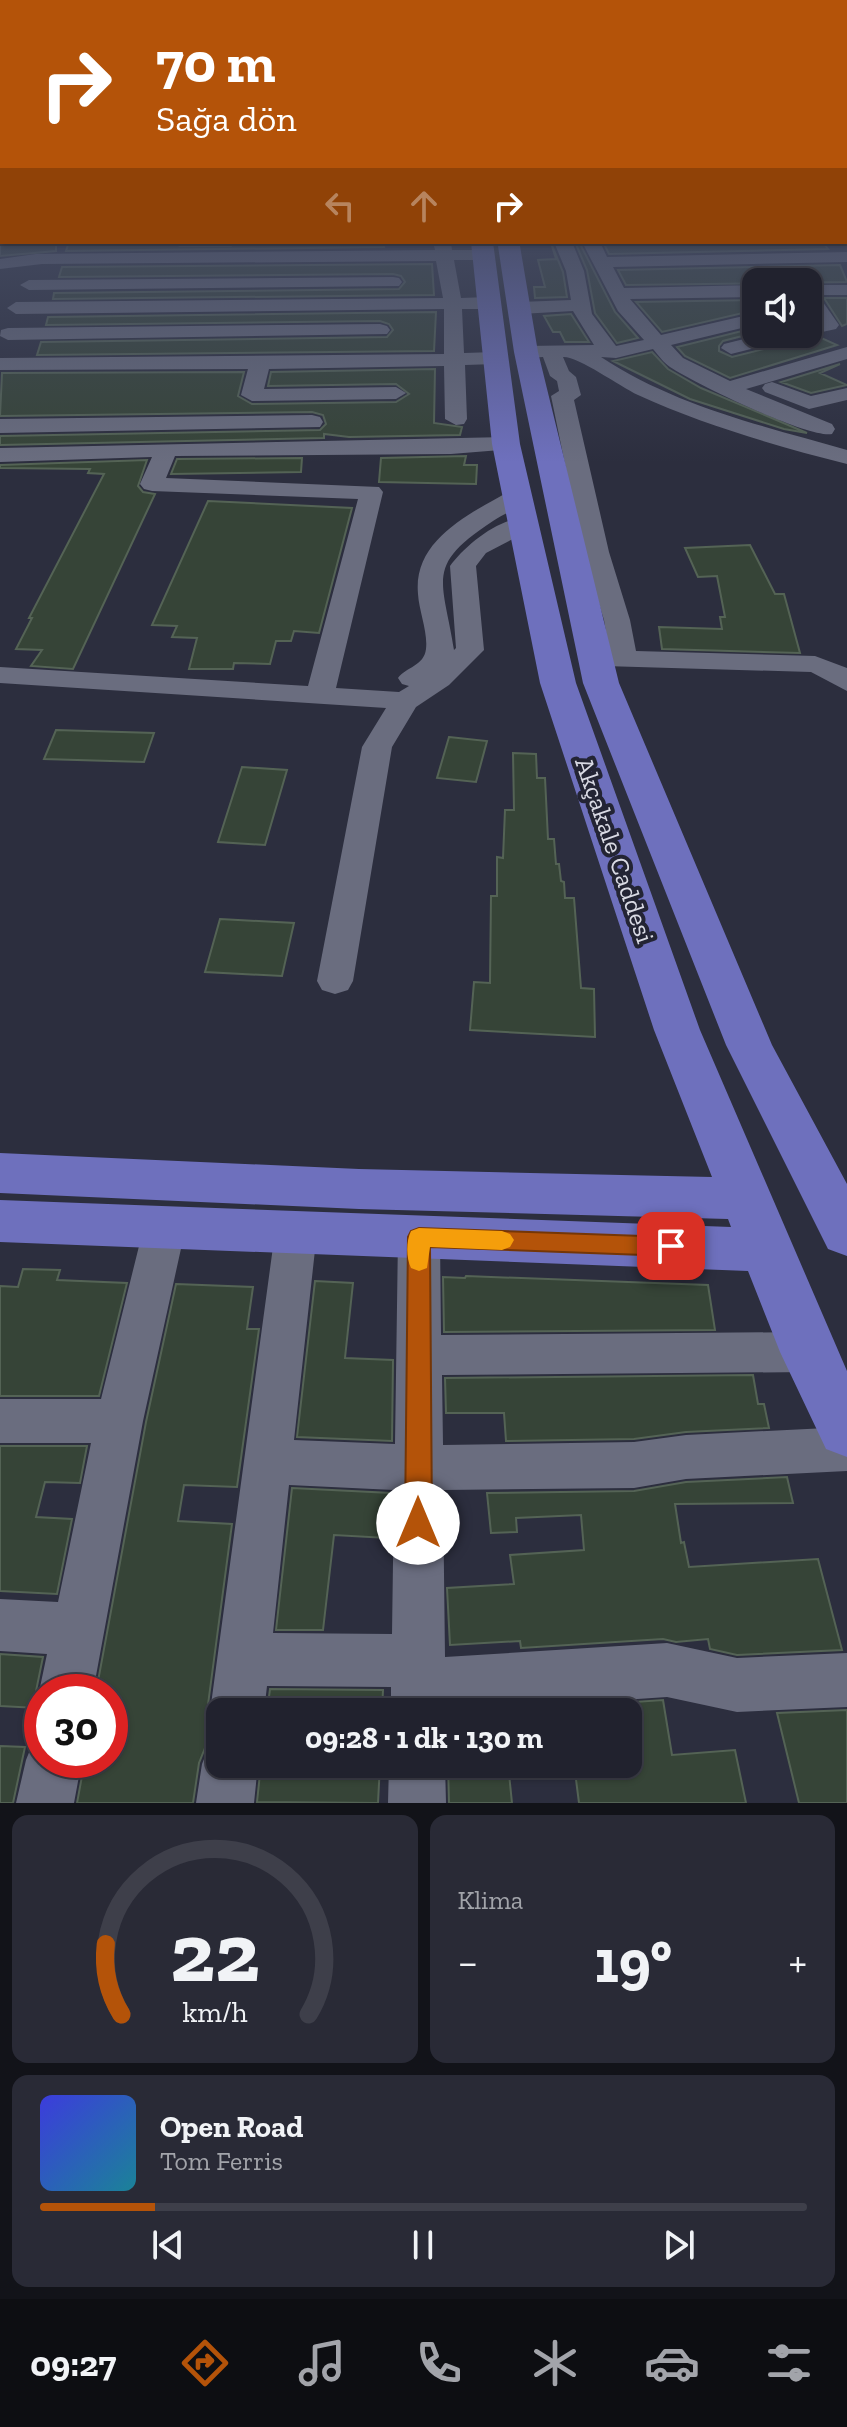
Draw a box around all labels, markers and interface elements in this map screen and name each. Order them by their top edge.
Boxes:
text: 70 m [156,29,276,96]
icon: right [24,32,128,136]
text: Sağa dön [156,97,297,140]
icon: left [318,184,362,228]
icon: ahead [402,184,446,228]
icon: right [486,184,530,228]
map controls [742,268,822,348]
button: sound [742,268,822,348]
street label: Akçakale Caddesi [568,753,662,947]
pin [637,1212,705,1280]
icon: arrive [649,1224,693,1268]
position arrow [376,1481,460,1565]
speed limit sign: 30 [24,1674,128,1778]
text: 09:28 · 1 dk · 130 m [305,1720,543,1756]
text: Klima [458,1884,523,1916]
text: 22 [170,1902,259,2002]
text: 19° [595,1925,672,1997]
text: − [458,1935,478,1988]
text: + [788,1935,807,1988]
text: km/h [182,1995,247,2029]
text: Open Road [160,2109,303,2145]
text: Tom Ferris [160,2145,283,2177]
icon: previous [146,2223,190,2267]
icon: pause [401,2223,445,2267]
icon: next [657,2223,701,2267]
icon: directions [177,2335,233,2391]
icon: music [294,2335,350,2391]
icon: phone [411,2335,467,2391]
icon: climate [527,2335,583,2391]
icon: car [644,2335,700,2391]
icon: filters [761,2335,817,2391]
text: 09:27 [30,2342,116,2385]

